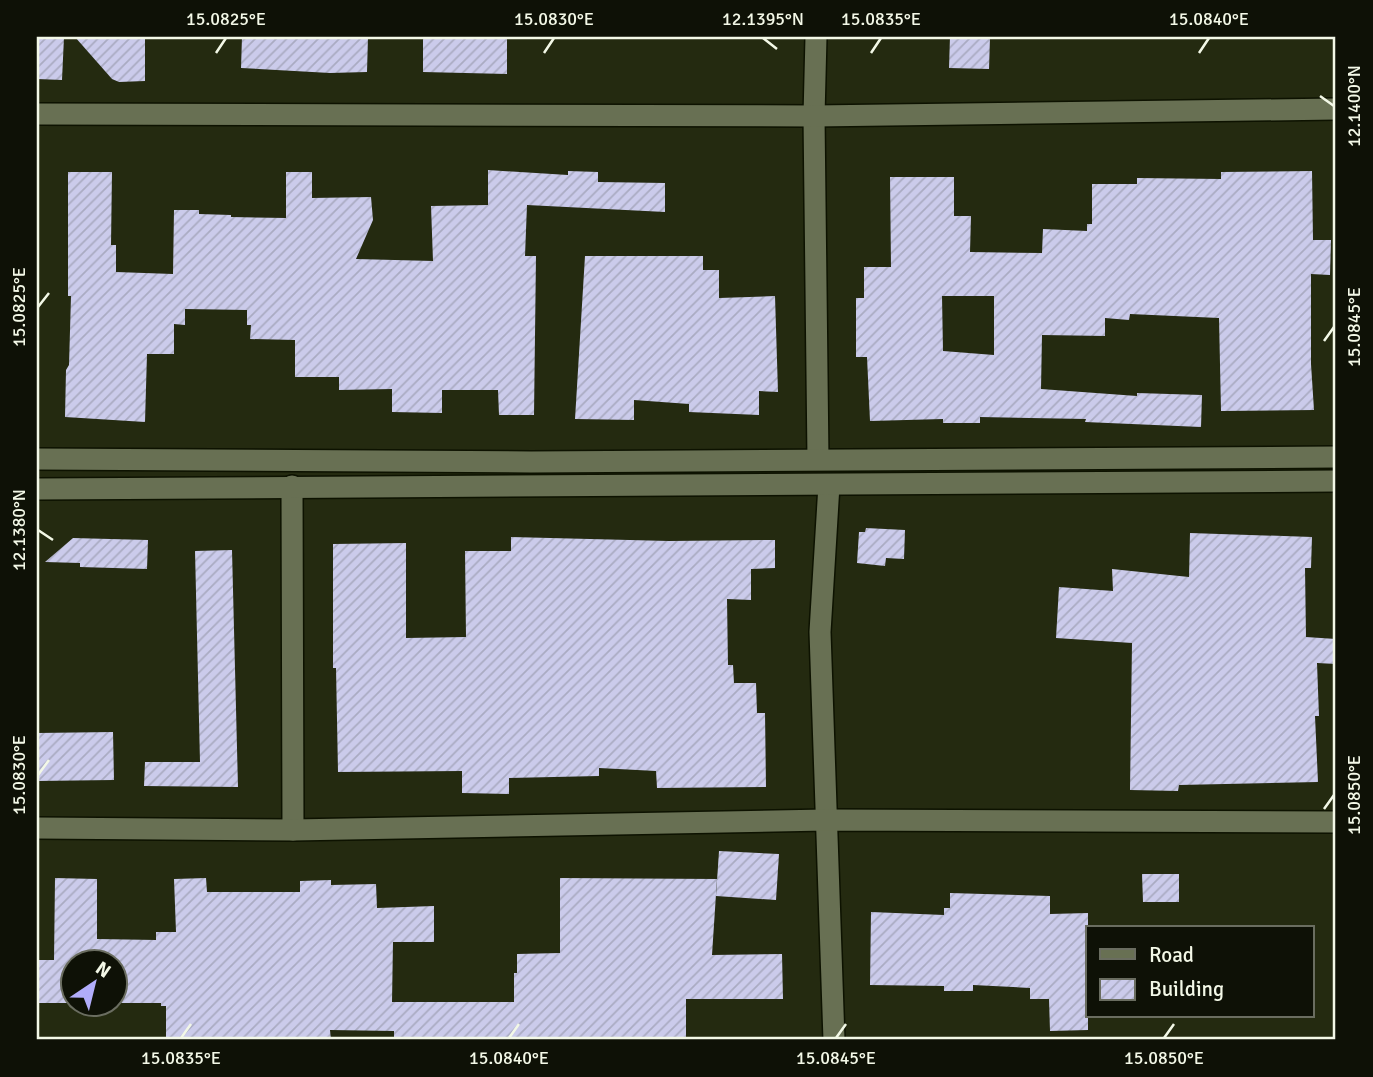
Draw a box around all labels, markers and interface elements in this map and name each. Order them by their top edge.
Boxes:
text: 15.0825°E [186,8,266,30]
text: 15.0830°E [514,8,594,30]
text: 12.1395°N [722,8,804,30]
text: 15.0835°E [841,8,921,30]
text: 15.0840°E [1169,8,1249,30]
text: 12.1400°N [1343,65,1365,147]
text: 15.0825°E [8,267,30,347]
text: 15.0845°E [1343,287,1365,367]
text: 12.1380°N [8,489,30,571]
text: 15.0830°E [8,735,30,815]
text: 15.0850°E [1343,755,1365,835]
legend [1086,926,1314,1018]
text: Road [1149,942,1194,968]
north arrow [60,948,130,1018]
text: N [91,956,115,984]
text: Building [1149,976,1224,1002]
text: 15.0835°E [141,1047,221,1069]
text: 15.0840°E [469,1047,549,1069]
text: 15.0845°E [796,1047,876,1069]
text: 15.0850°E [1124,1047,1204,1069]

